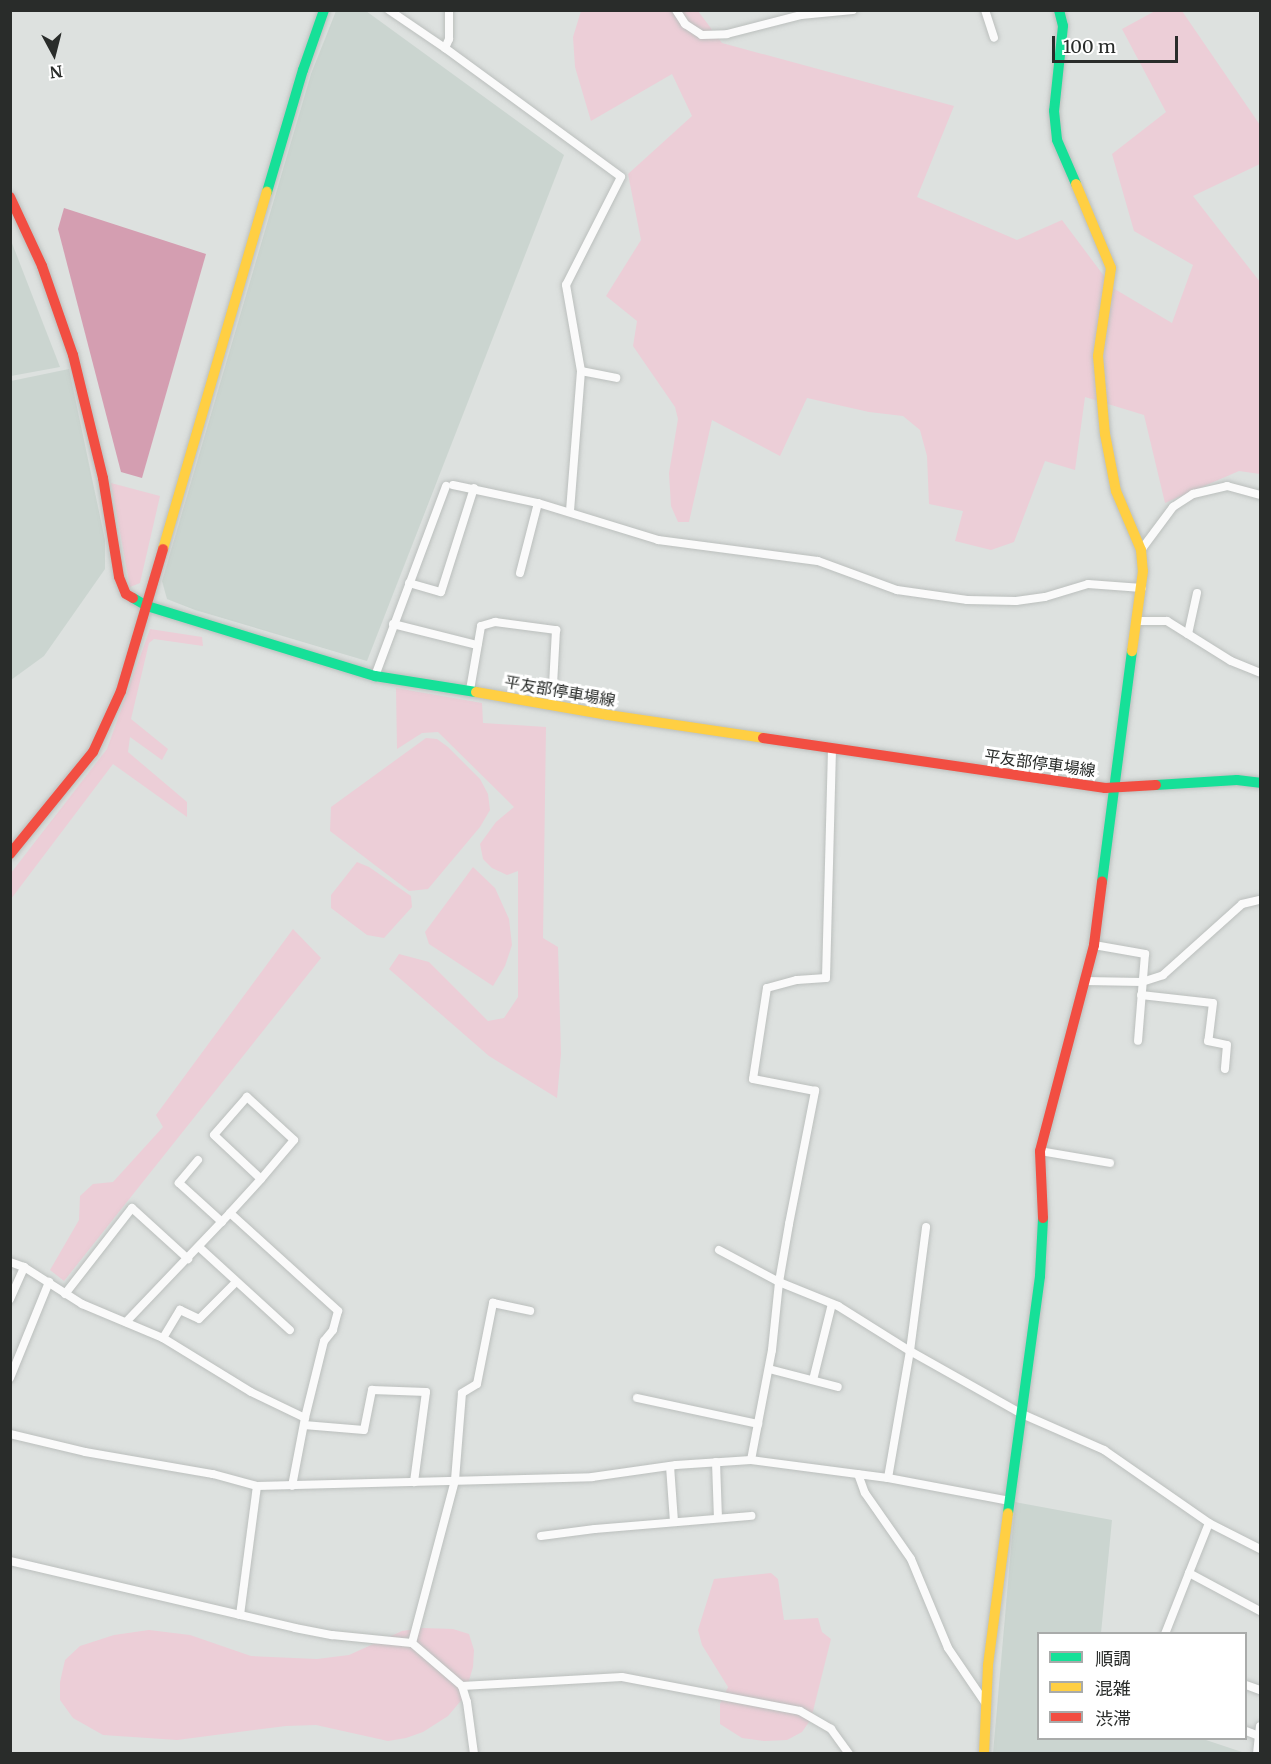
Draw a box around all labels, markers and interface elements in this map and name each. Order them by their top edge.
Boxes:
north arrow [24,24,84,84]
scale bar [1055,24,1181,62]
text: 100 m [1063,35,1116,58]
text: N [49,61,64,83]
street label: 平友部停車場線 [503,672,617,710]
street label: 平友部停車場線 [983,746,1097,780]
legend [1037,1632,1247,1740]
text: 順調 [1095,1647,1131,1670]
text: 混雑 [1095,1677,1131,1700]
text: 渋滞 [1095,1707,1131,1730]

